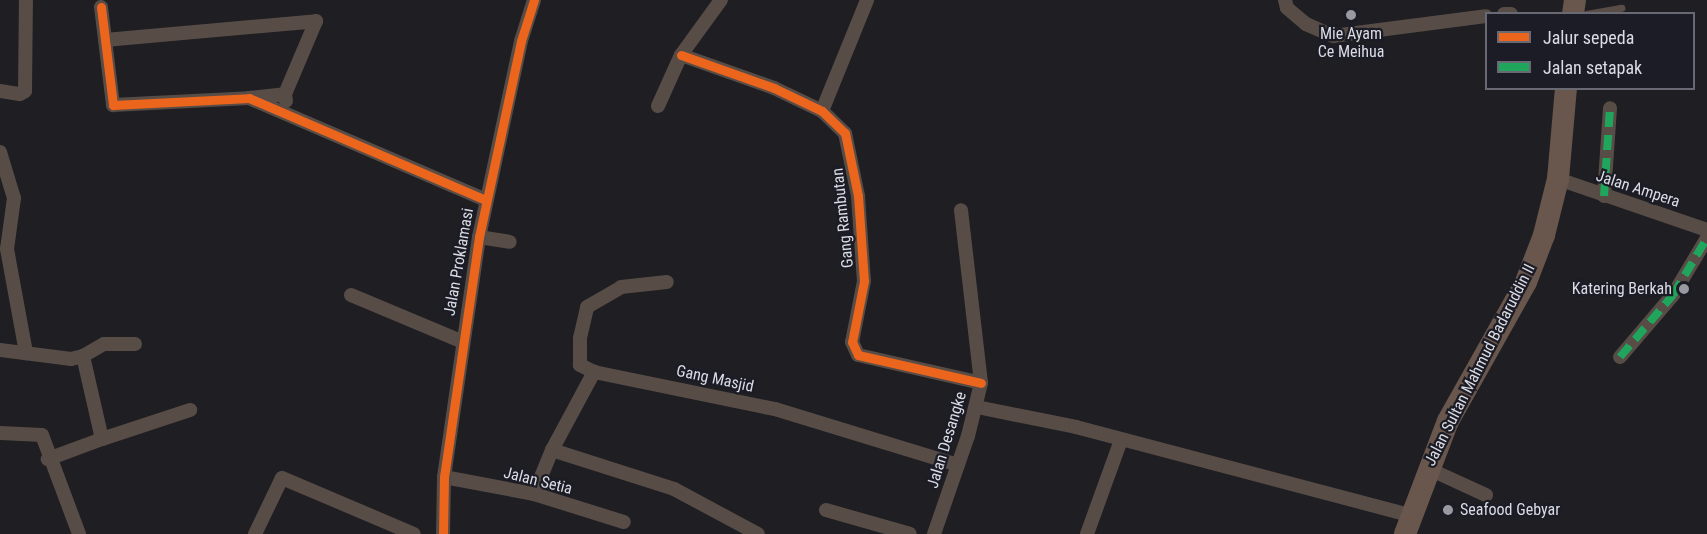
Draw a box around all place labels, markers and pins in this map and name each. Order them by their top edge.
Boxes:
marker: Mie Ayam Ce Meihua [1344,8,1358,22]
place label: Mie Ayam Ce Meihua [1318,24,1384,62]
place label: Katering Berkah [1572,279,1672,299]
marker: Katering Berkah [1677,282,1691,296]
place label: Seafood Gebyar [1460,500,1560,520]
marker: Seafood Gebyar [1441,503,1455,517]

